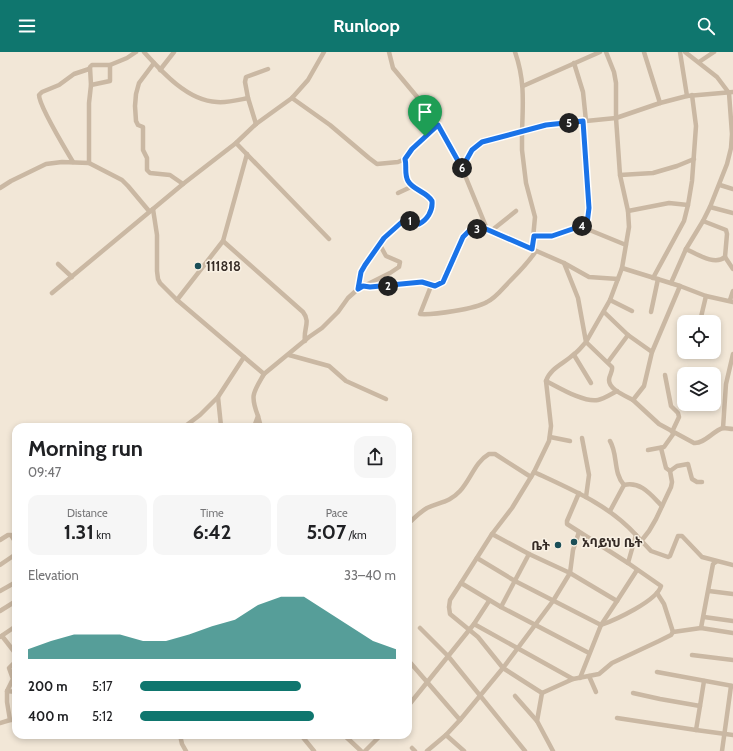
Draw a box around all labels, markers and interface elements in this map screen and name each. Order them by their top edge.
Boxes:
icon: menu [16,15,38,37]
text: Runloop [333,15,400,37]
icon: search [695,15,717,37]
pin [408,95,442,136]
icon: arrive [414,101,436,123]
pin: 5 [559,113,579,133]
text: 5 [566,116,572,130]
pin: 6 [452,158,472,178]
text: 6 [459,161,465,175]
pin: 1 [400,211,420,231]
text: 1 [408,214,412,228]
pin: 4 [572,216,592,236]
pin: 3 [467,219,487,239]
text: 4 [579,219,585,233]
text: 3 [474,222,480,236]
place label: 111818 [206,258,241,274]
marker: 111818 [193,261,203,271]
pin: 2 [378,276,398,296]
text: 2 [385,279,391,293]
map controls [677,315,721,411]
button: locate [677,315,721,359]
button: layers [677,367,721,411]
text: Morning run [28,435,143,462]
button: share [354,436,396,478]
text: 09:47 [28,464,61,480]
text: Distance [67,506,108,520]
text: Time [200,506,224,520]
text: Pace [326,506,348,520]
text: 1.31 [64,520,94,544]
text: 6:42 [193,520,231,544]
text: 5:07 [307,520,346,544]
text: km [94,528,111,542]
text: /km [346,528,367,542]
place label: አባይነህ ቤት [582,534,642,550]
place label: ቤት [531,537,550,553]
marker: አባይነህ ቤት [569,537,579,547]
marker: ቤት [553,540,563,550]
text: Elevation [28,567,79,583]
text: 33–40 m [344,567,396,583]
text: 200 m [28,678,67,694]
text: 5:17 [92,678,113,694]
text: 400 m [28,708,69,724]
text: 5:12 [92,708,113,724]

